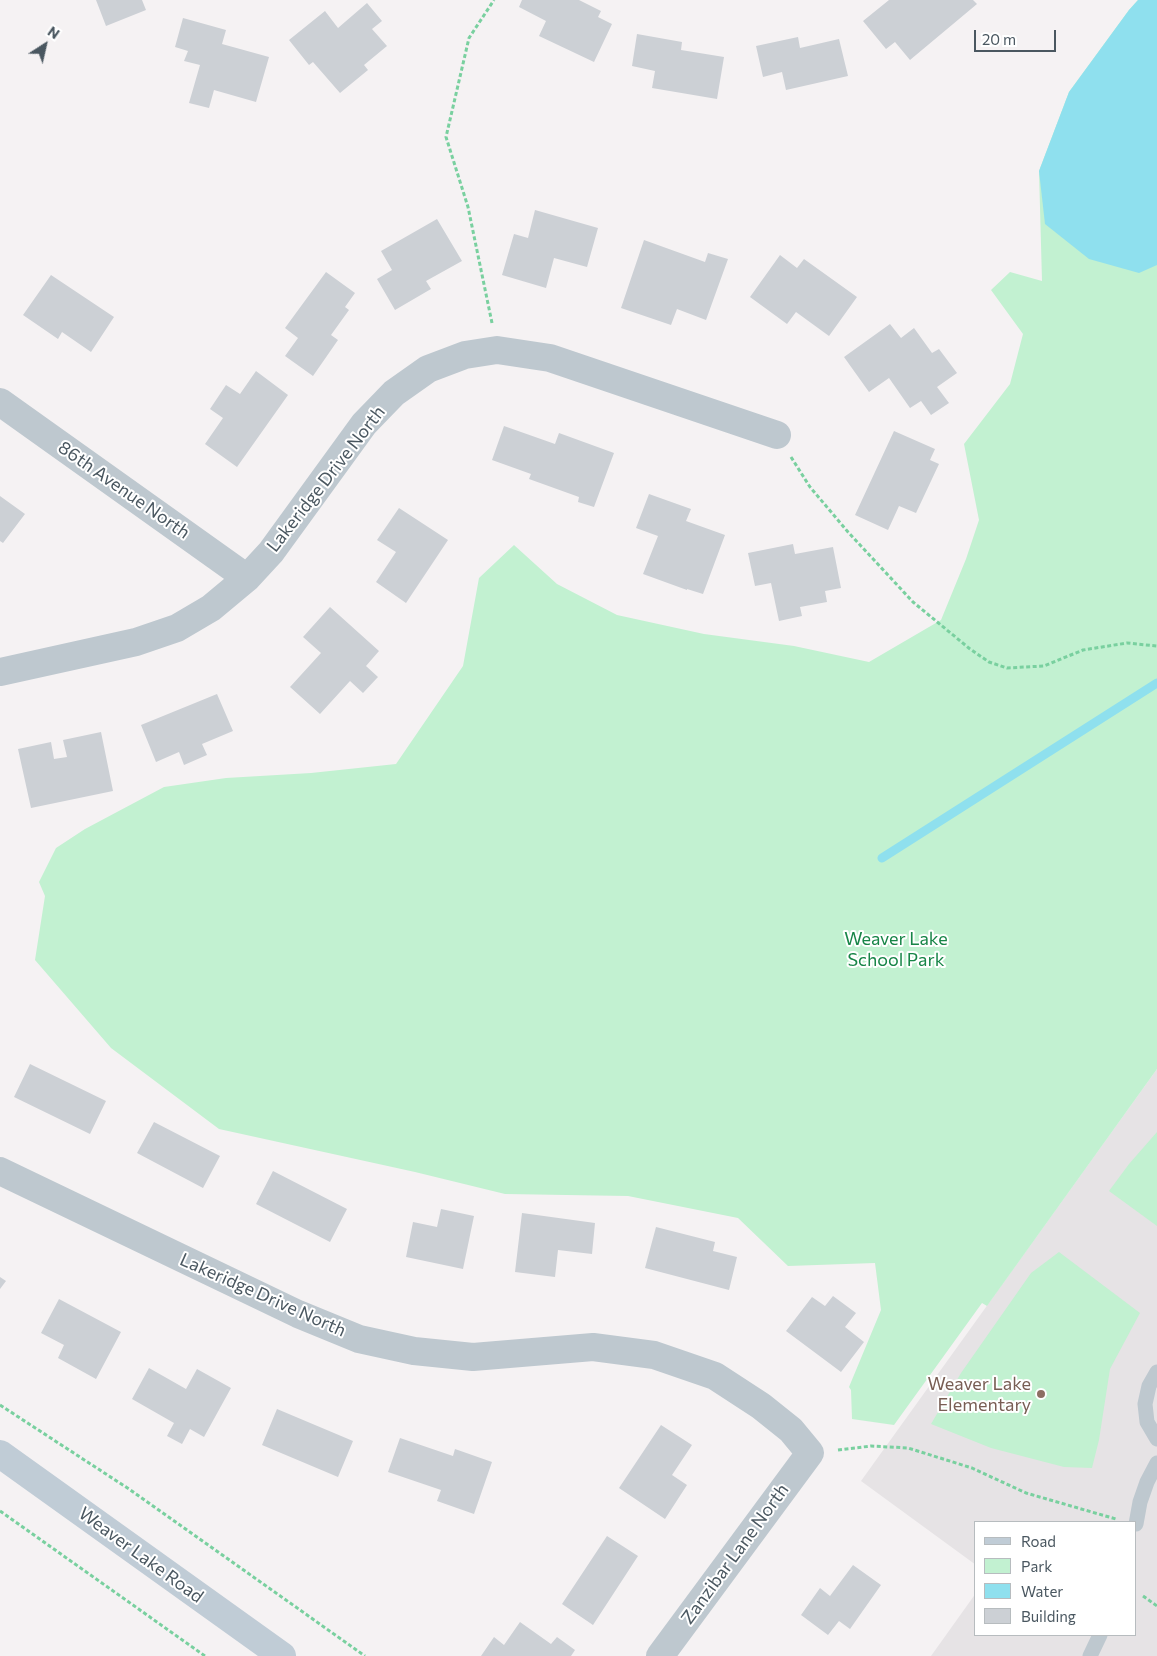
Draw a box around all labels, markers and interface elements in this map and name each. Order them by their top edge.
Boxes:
north arrow [20,20,70,70]
scale bar [977,20,1060,52]
text: N [45,22,63,42]
text: 20 m [982,30,1016,48]
street label: Lakeridge Drive North [262,402,390,556]
street label: 86th Avenue North [54,437,194,543]
park label: Weaver Lake School Park [844,928,948,971]
street label: Lakeridge Drive North [177,1249,349,1341]
place label: Weaver Lake Elementary [928,1373,1031,1416]
marker: Weaver Lake Elementary [1035,1388,1047,1400]
street label: Zanzibar Lane North [677,1480,793,1628]
street label: Weaver Lake Road [74,1503,208,1607]
legend [974,1521,1137,1636]
text: Road [1021,1532,1056,1550]
text: Park [1021,1557,1052,1575]
text: Water [1021,1582,1063,1600]
text: Building [1021,1607,1076,1625]

